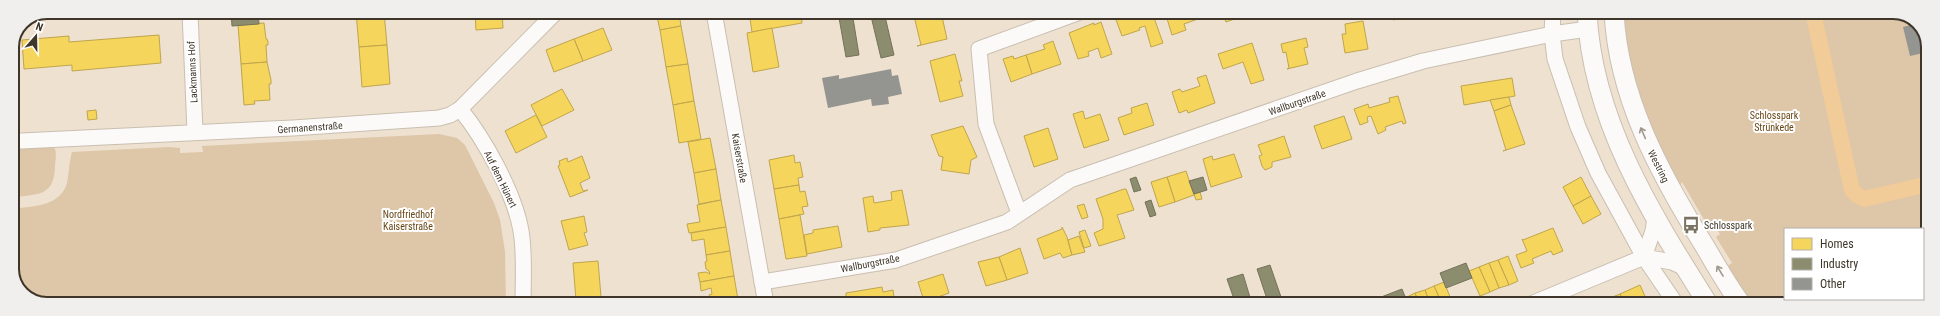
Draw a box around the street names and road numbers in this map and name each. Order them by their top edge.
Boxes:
street label: Lackmanns Hof [185,40,200,103]
street label: Wallburgstraße [1267,87,1327,117]
street label: Germanenstraße [277,120,343,135]
street label: Kaiserstraße [730,133,749,184]
street label: Westring [1646,148,1671,184]
street label: Auf dem Hünert [482,149,519,210]
street label: Wallburgstraße [840,252,901,275]

